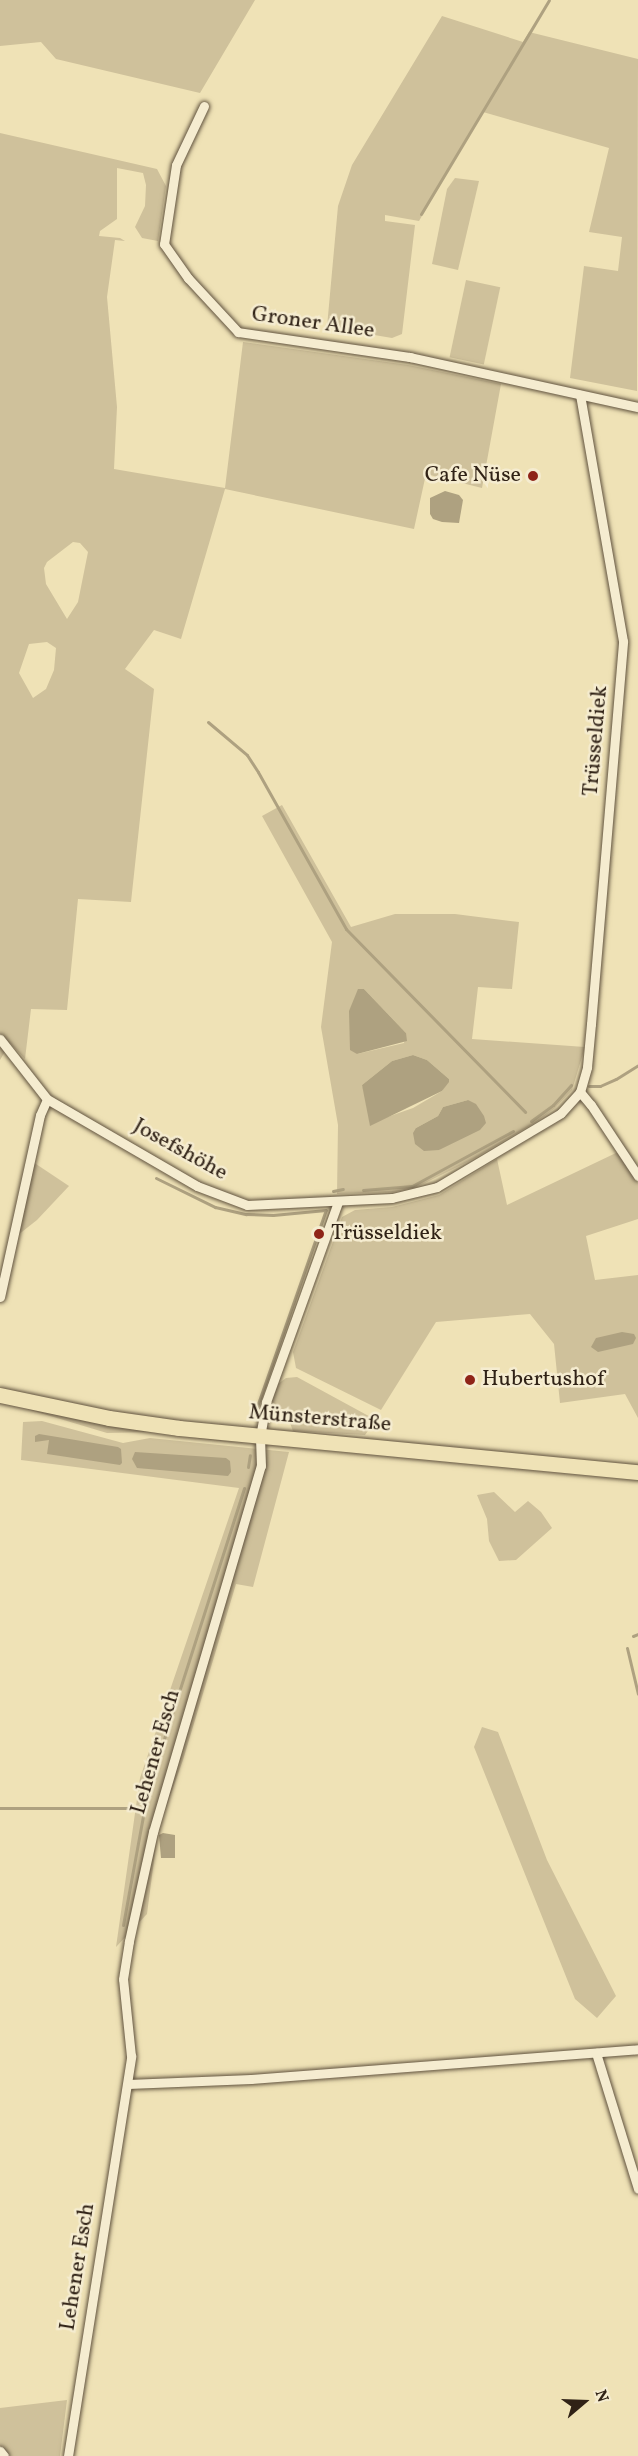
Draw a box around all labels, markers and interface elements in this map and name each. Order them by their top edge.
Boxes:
street label: Groner Allee [250,301,376,345]
place label: Cafe Nüse [425,463,521,489]
marker: Cafe Nüse [526,469,540,483]
street label: Trüsseldiek [578,685,614,797]
street label: Josefshöhe [128,1113,232,1187]
place label: Trüsseldiek [331,1221,442,1247]
marker: Trüsseldiek [312,1227,326,1241]
place label: Hubertushof [482,1367,605,1393]
marker: Hubertushof [463,1373,477,1387]
street label: Münsterstraße [248,1400,392,1438]
street label: Lehener Esch [126,1687,186,1817]
street label: Lehener Esch [55,2201,101,2333]
north arrow [554,2372,614,2432]
text: N [589,2387,613,2405]

